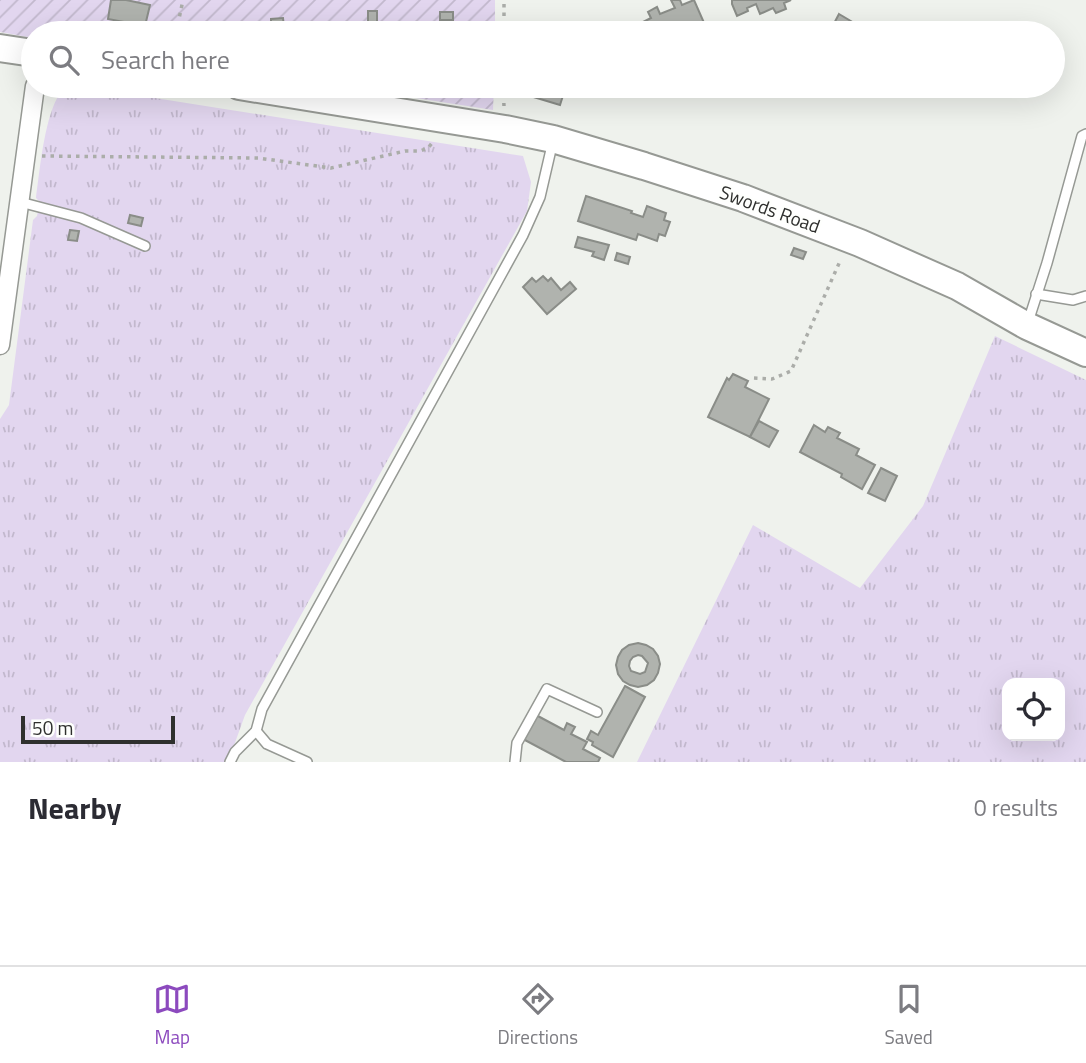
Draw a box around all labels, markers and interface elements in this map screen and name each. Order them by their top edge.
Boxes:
search box [21,21,1065,98]
text: Search here [101,40,230,79]
icon: search [45,41,83,79]
street label: Swords Road [716,177,825,240]
map controls [1002,678,1065,741]
button: locate [1002,678,1065,741]
scale bar [21,713,175,745]
text: 50 m [32,713,73,742]
text: Nearby [28,785,121,831]
text: 0 results [974,790,1058,825]
tab: Map [153,980,191,1051]
tab: Directions [498,980,578,1051]
tab: Saved [884,980,933,1051]

